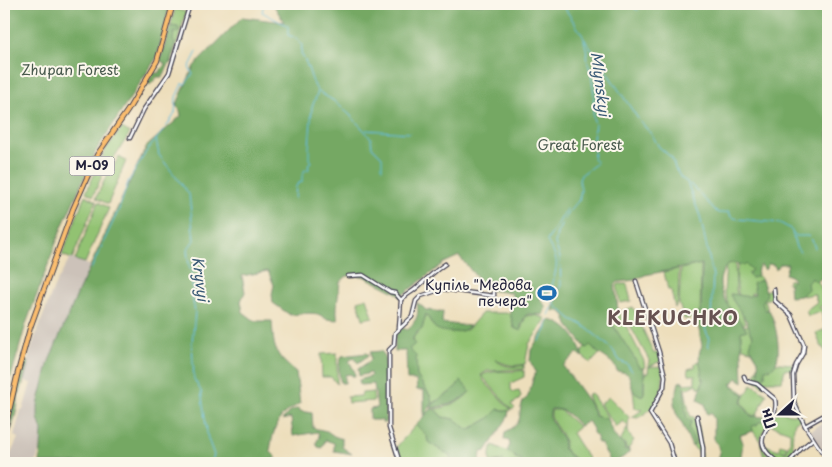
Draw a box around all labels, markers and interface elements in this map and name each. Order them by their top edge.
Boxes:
water label: Mlynskyi [586,50,617,120]
park label: Zhupan Forest [21,59,119,80]
park label: Great Forest [538,134,623,155]
road number: М-09 [70,157,114,176]
water label: Kryvyi [187,255,216,305]
place label: Купіль "Медова печера" [425,274,532,311]
sports icon: Купіль "Медова печера" [536,282,558,304]
district label: KLEKUCHKO [607,303,739,331]
north arrow [754,390,804,440]
text: Пн [754,406,781,432]

